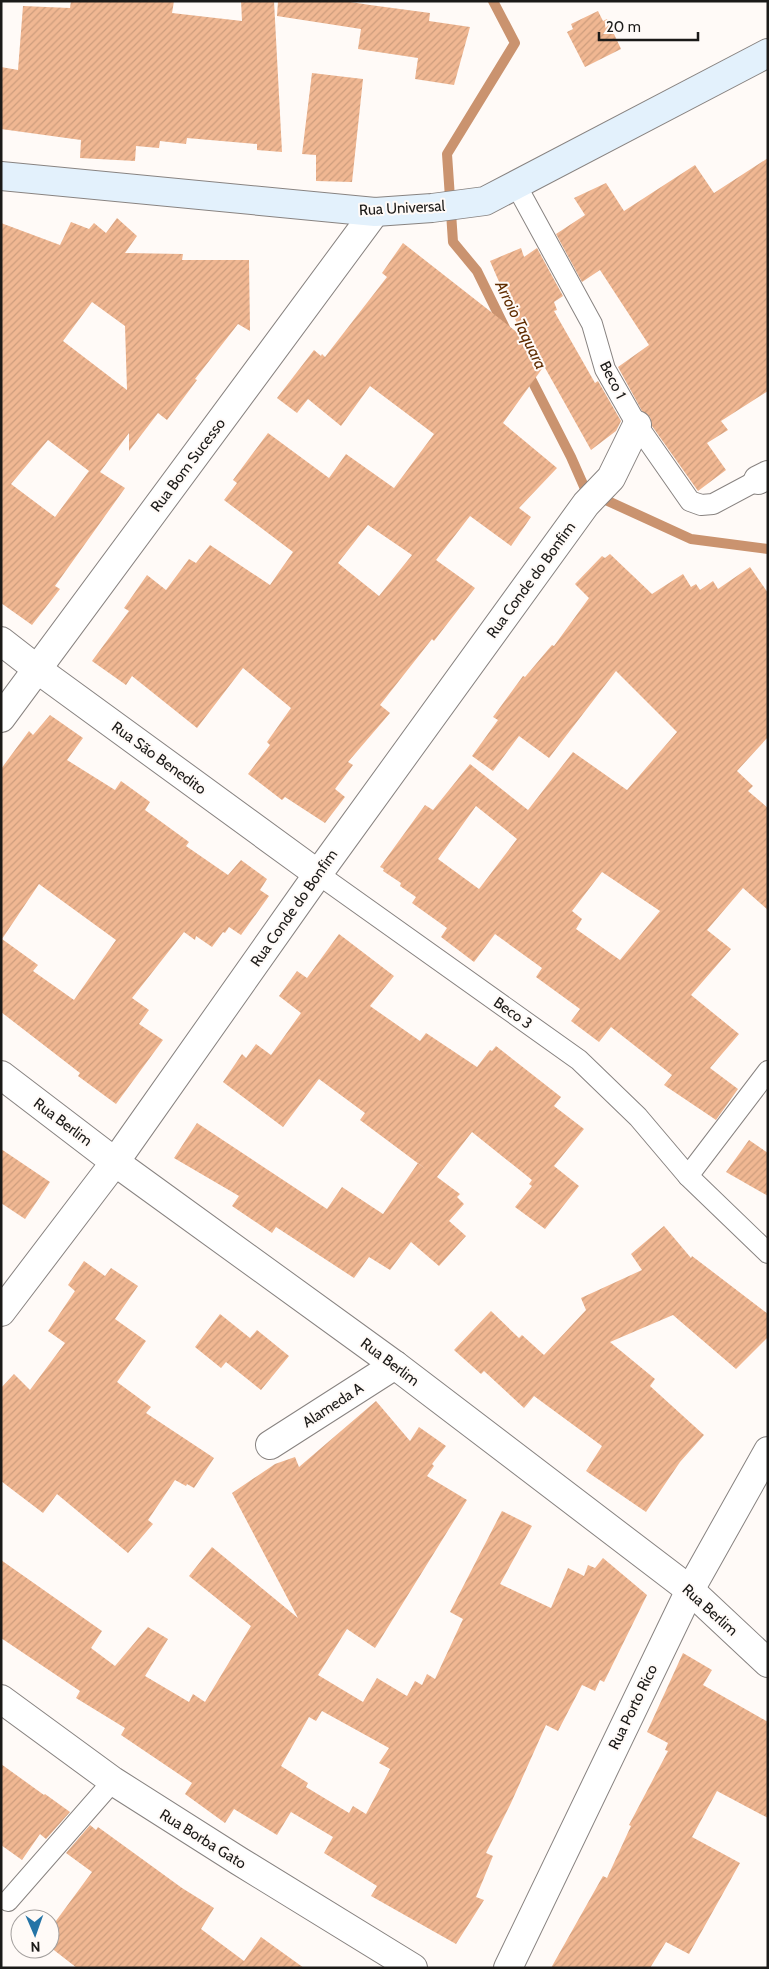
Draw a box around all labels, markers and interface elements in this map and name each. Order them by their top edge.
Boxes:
scale bar [599,10,698,42]
text: 20 m [606,18,641,36]
street label: Rua Universal [359,197,446,219]
water label: Arroio Taquara [491,277,551,372]
street label: Beco 1 [596,358,630,402]
street label: Rua Bom Sucesso [147,415,229,515]
street label: Rua Conde do Bonfim [483,518,579,642]
street label: Rua São Benedito [108,718,210,798]
street label: Rua Conde do Bonfim [247,846,341,970]
street label: Beco 3 [490,993,536,1033]
street label: Rua Berlim [30,1094,96,1150]
street label: Rua Berlim [357,1334,423,1390]
street label: Alameda A [299,1378,367,1431]
street label: Rua Berlim [679,1580,741,1640]
street label: Rua Porto Rico [605,1662,661,1752]
street label: Rua Borba Gato [156,1805,250,1873]
north arrow [10,1909,60,1959]
text: N [30,1938,41,1956]

